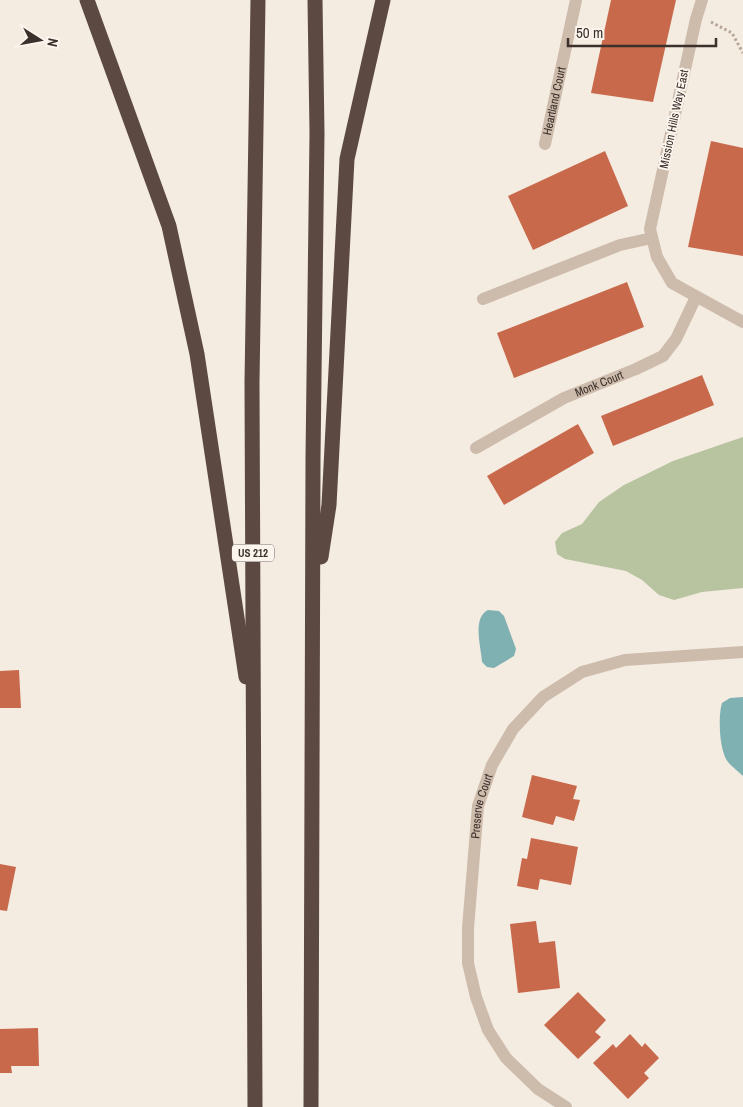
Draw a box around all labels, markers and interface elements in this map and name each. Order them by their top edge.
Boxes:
north arrow [15,15,65,65]
scale bar [568,15,716,47]
text: 50 m [576,22,603,43]
text: N [43,37,62,48]
street label: Heartland Court [539,65,569,137]
street label: Mission Hills Way East [656,68,692,170]
street label: Monk Court [572,367,626,401]
road number: US 212 [232,544,274,562]
street label: Preserve Court [467,771,496,839]

